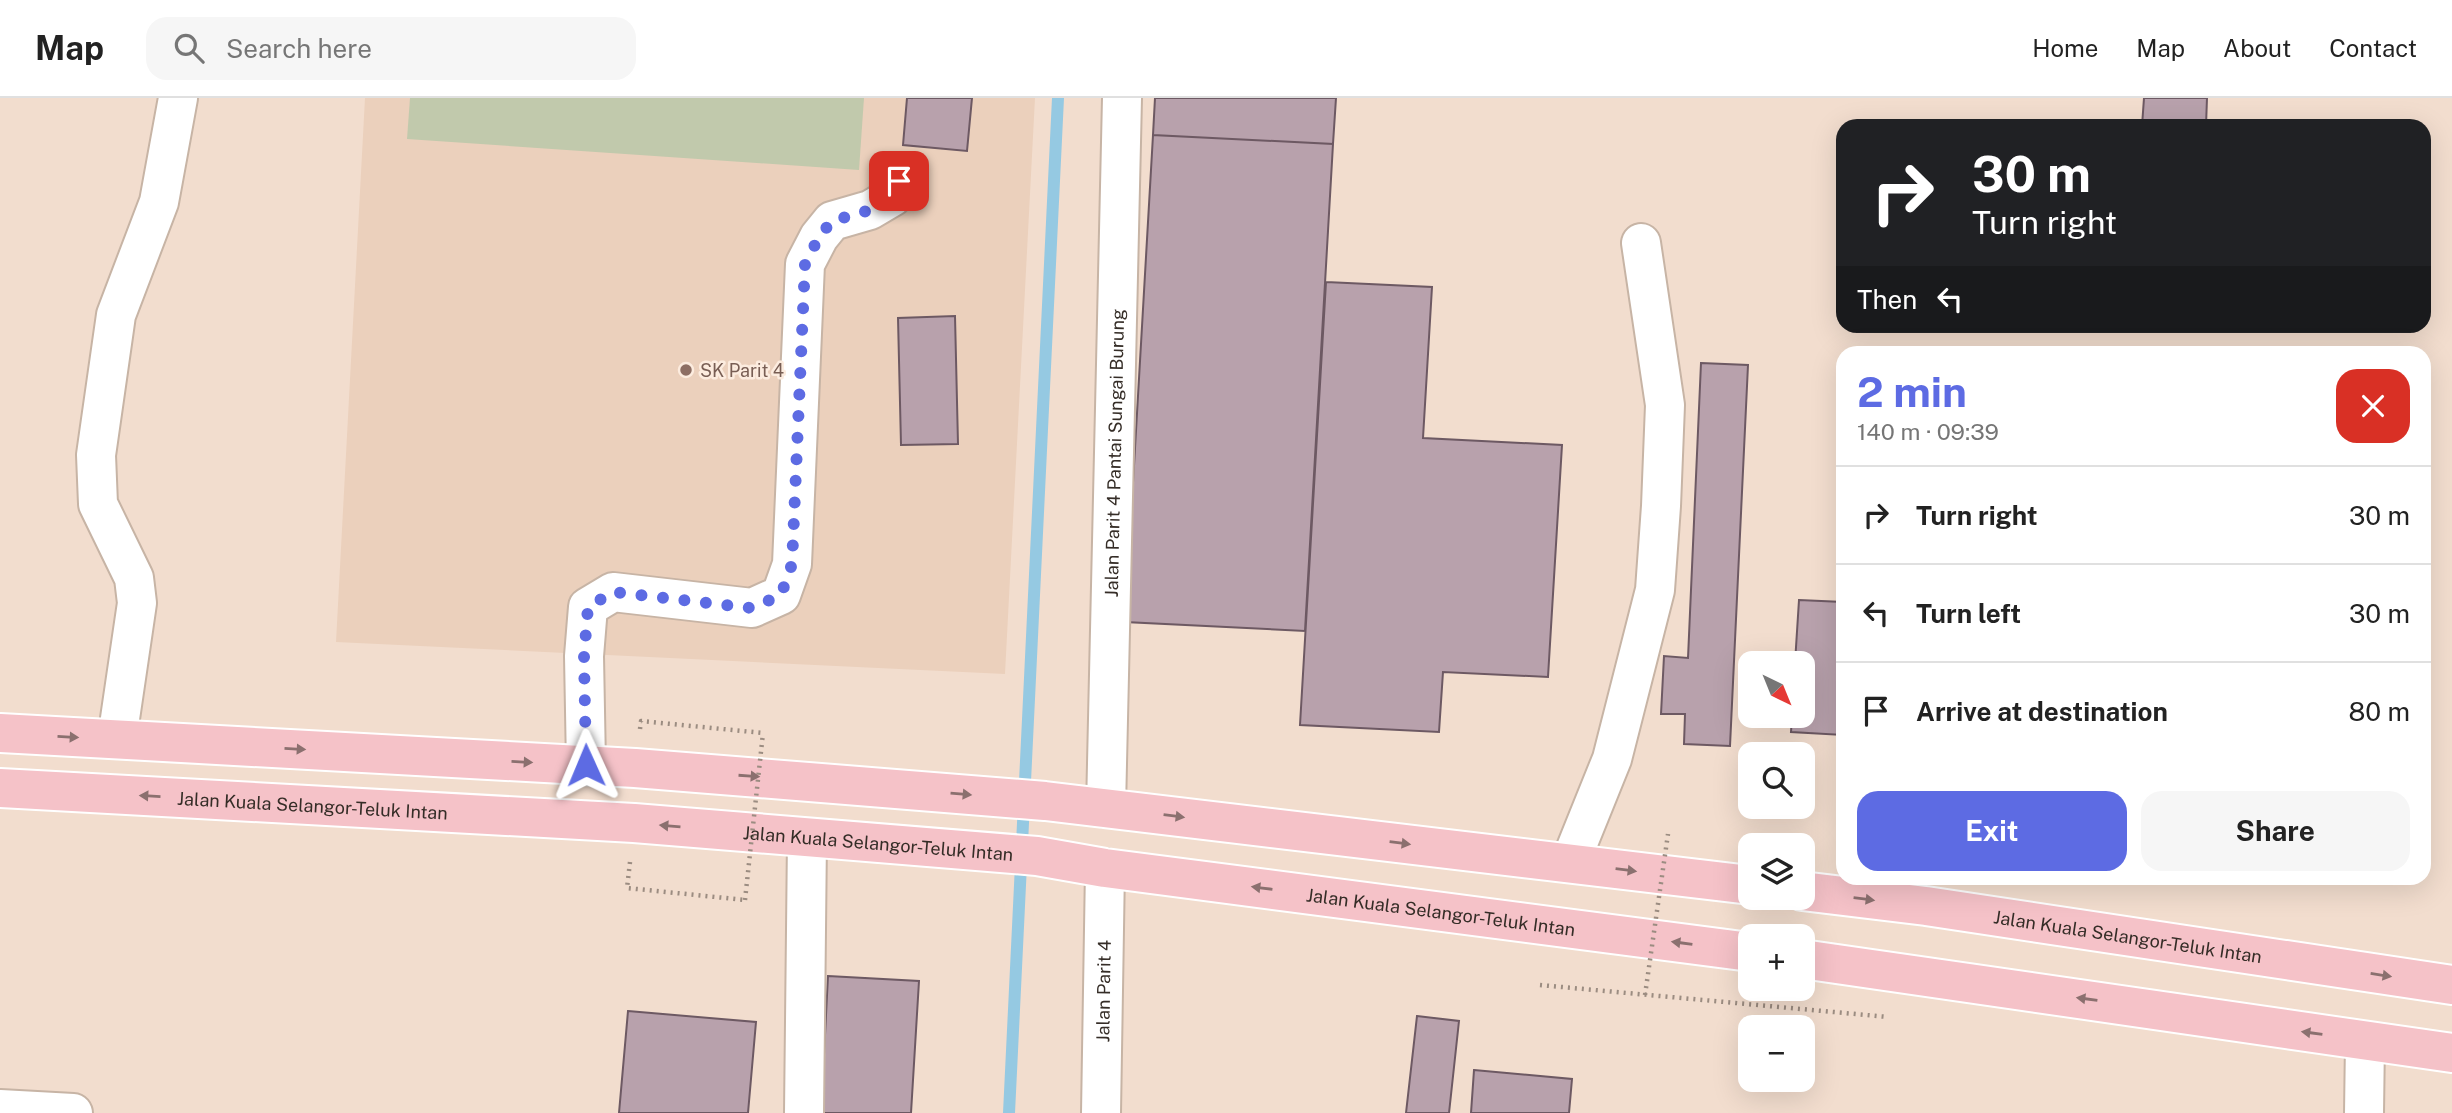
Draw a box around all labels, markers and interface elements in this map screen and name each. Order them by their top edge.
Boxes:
search box [146,17,636,80]
text: Map [35,29,104,67]
icon: search [170,29,208,67]
text: Search here [226,33,372,64]
text: Home [2032,34,2098,62]
text: Map [2136,34,2185,62]
text: About [2223,34,2291,62]
text: Contact [2329,34,2417,62]
text: 30 m [1972,145,2091,203]
icon: right [1857,147,1948,238]
pin [869,151,929,211]
icon: arrive [880,162,918,200]
text: Turn right [1972,204,2117,241]
icon: left [1931,280,1969,318]
text: Then [1857,284,1917,315]
street label: Jalan Parit 4 Pantai Sungai Burung [1100,309,1128,598]
place label: SK Parit 4 [700,360,784,381]
marker: SK Parit 4 [678,362,694,378]
text: 2 min [1857,367,1967,416]
button: close [2336,369,2410,443]
text: 140 m · 09:39 [1857,418,1999,445]
icon: right [1857,496,1895,534]
text: Turn right [1916,500,2038,531]
text: 30 m [2349,500,2410,531]
icon: left [1857,594,1895,632]
text: Turn left [1916,598,2021,629]
text: 30 m [2349,598,2410,629]
north arrow [1738,651,1815,728]
map controls [1738,651,1815,1092]
icon: arrive [1857,692,1895,730]
text: Arrive at destination [1916,696,2168,727]
text: 80 m [2349,696,2410,727]
position arrow [549,728,623,802]
one-way arrow [57,731,79,742]
button: search [1738,742,1815,819]
one-way arrow [285,744,307,755]
one-way arrow [512,756,534,767]
one-way arrow [739,771,761,782]
street label: Jalan Kuala Selangor-Teluk Intan [177,787,448,823]
one-way arrow [950,789,972,800]
one-way arrow [139,790,161,801]
button: Exit [1857,791,2127,871]
button: Share [2141,791,2410,871]
one-way arrow [1163,810,1185,821]
one-way arrow [659,820,681,831]
street label: Jalan Kuala Selangor-Teluk Intan [742,821,1014,865]
button: layers [1738,833,1815,910]
one-way arrow [1389,838,1411,849]
one-way arrow [1615,865,1637,876]
one-way arrow [1251,883,1273,894]
street label: Jalan Kuala Selangor-Teluk Intan [1305,884,1577,940]
one-way arrow [1853,893,1875,904]
street label: Jalan Kuala Selangor-Teluk Intan [1992,906,2263,967]
button: + [1738,924,1815,1001]
one-way arrow [1671,938,1693,949]
street label: Jalan Parit 4 [1092,940,1114,1042]
one-way arrow [2370,970,2392,981]
one-way arrow [2076,994,2098,1005]
button: − [1738,1015,1815,1092]
one-way arrow [2301,1027,2323,1038]

